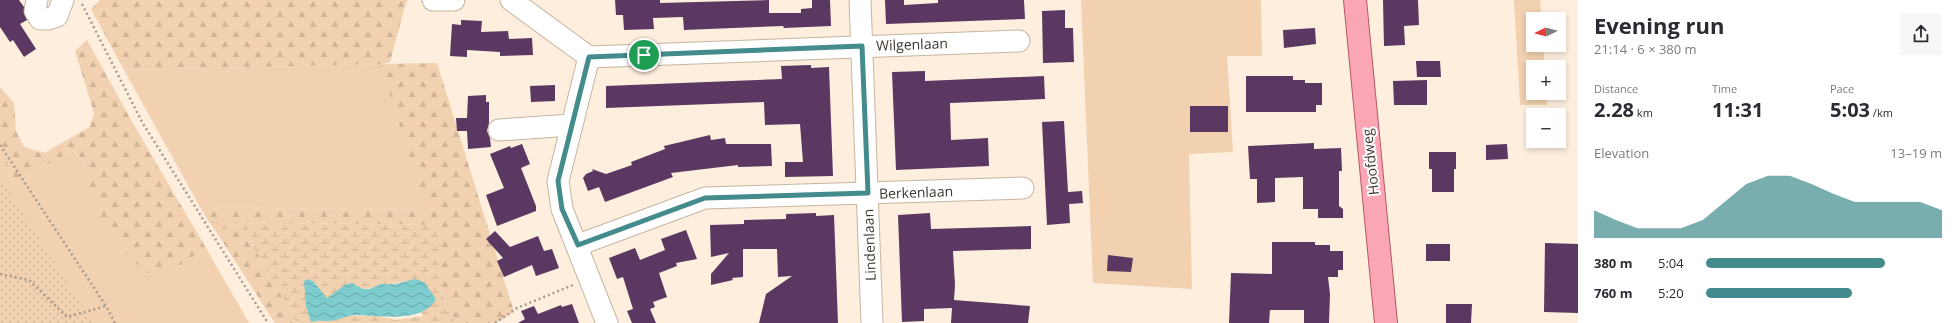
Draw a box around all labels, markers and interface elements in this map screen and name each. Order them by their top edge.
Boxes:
text: Evening run [1594,10,1725,40]
north arrow [1526,12,1566,52]
map controls [1526,12,1566,148]
button: share [1900,13,1942,55]
street label: Wilgenlaan [876,33,948,55]
pin [627,38,661,72]
text: 21:14 · 6 × 380 m [1594,40,1697,58]
icon: arrive [633,44,655,66]
button: + [1526,60,1566,100]
text: Distance [1594,81,1638,96]
text: Time [1712,81,1737,96]
text: Pace [1830,81,1854,96]
text: 2.28 [1594,96,1634,123]
text: 11:31 [1712,96,1763,123]
text: 5:03 [1830,96,1870,123]
text: km [1634,105,1653,120]
text: /km [1870,105,1893,120]
button: − [1526,108,1566,148]
street label: Hoofdweg [1357,127,1383,196]
text: Elevation [1594,144,1649,162]
text: 13–19 m [1890,144,1942,162]
street label: Berkenlaan [879,181,953,203]
street label: Lindenlaan [858,209,880,281]
text: 380 m [1594,254,1632,272]
text: 5:04 [1658,254,1684,272]
text: 760 m [1594,284,1632,302]
text: 5:20 [1658,284,1684,302]

